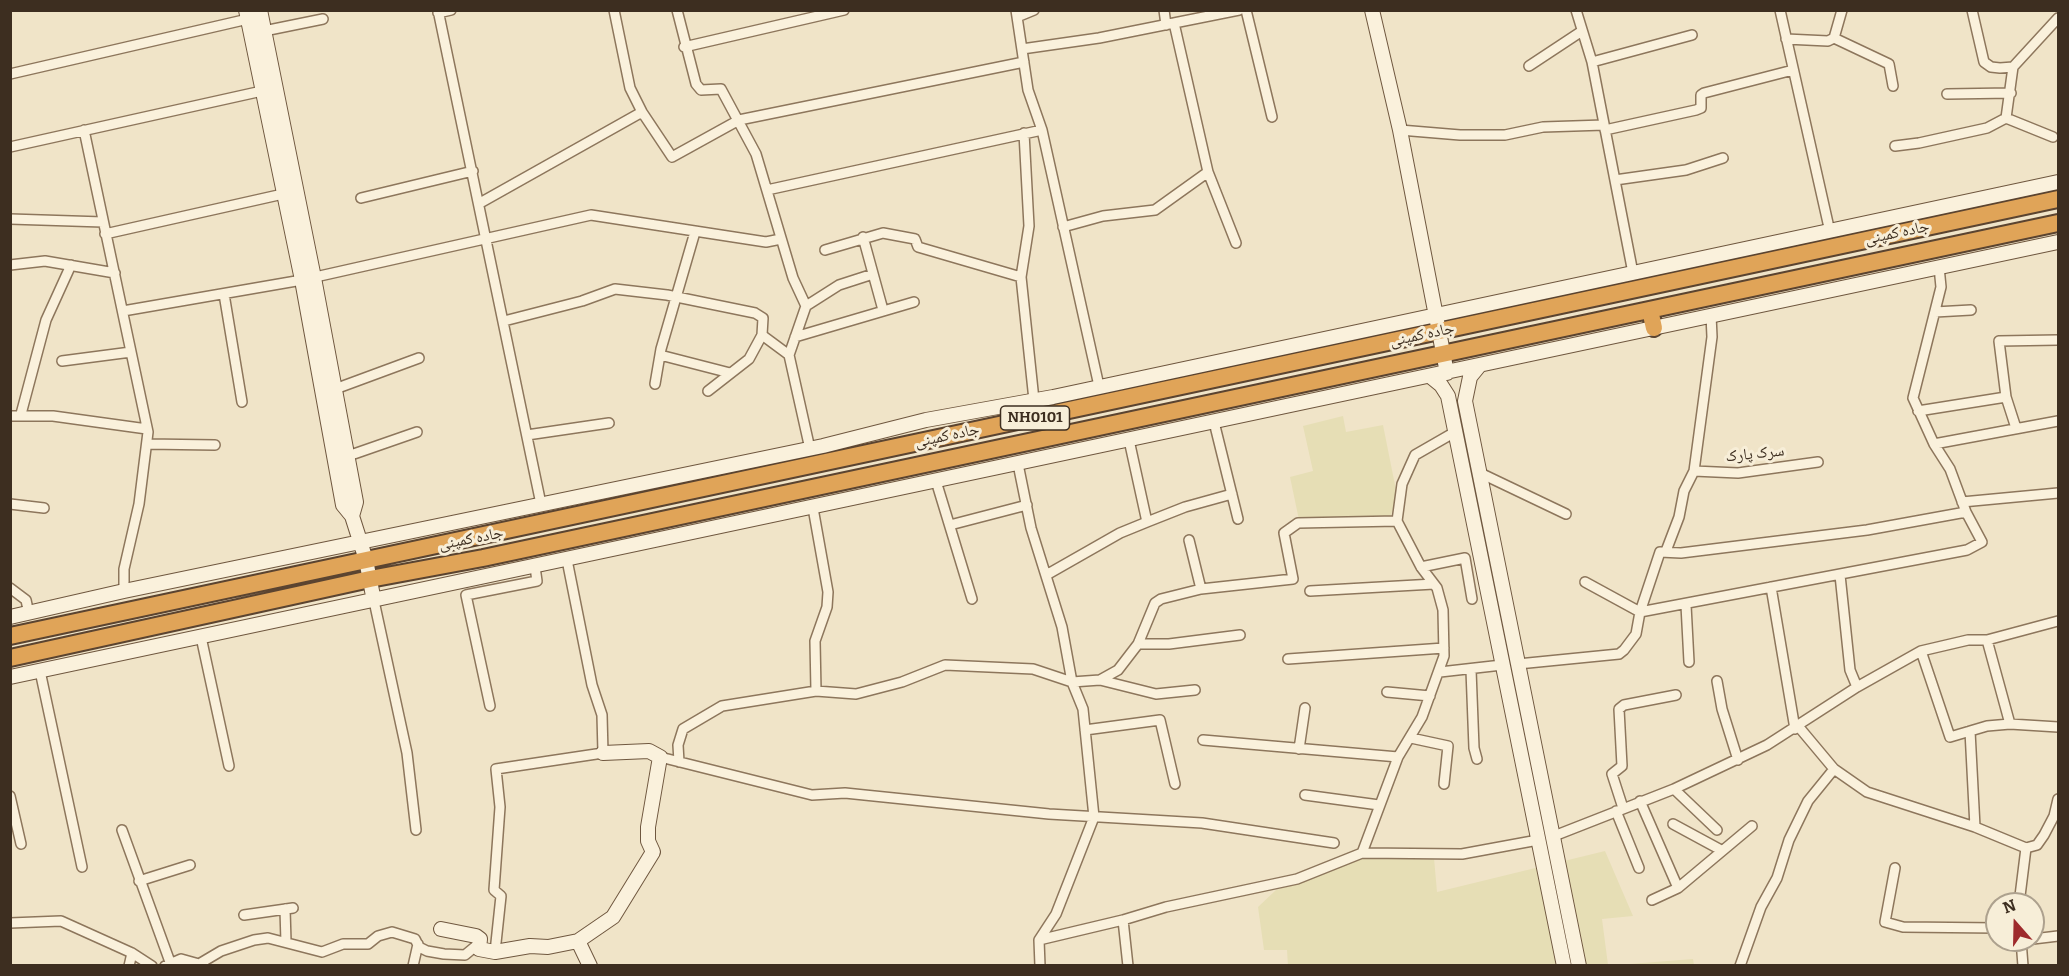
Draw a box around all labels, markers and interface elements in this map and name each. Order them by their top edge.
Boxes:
street label: جاده کمپنی [1863,217,1931,249]
street label: جاده کمپنی [1388,319,1456,351]
road number: NH0101 [1000,406,1070,430]
street label: جاده کمپنی [913,420,981,452]
street label: سرک پارک [1725,441,1785,467]
street label: جاده کمپنی [437,523,505,555]
north arrow [1985,892,2045,952]
text: N [2000,895,2018,918]

